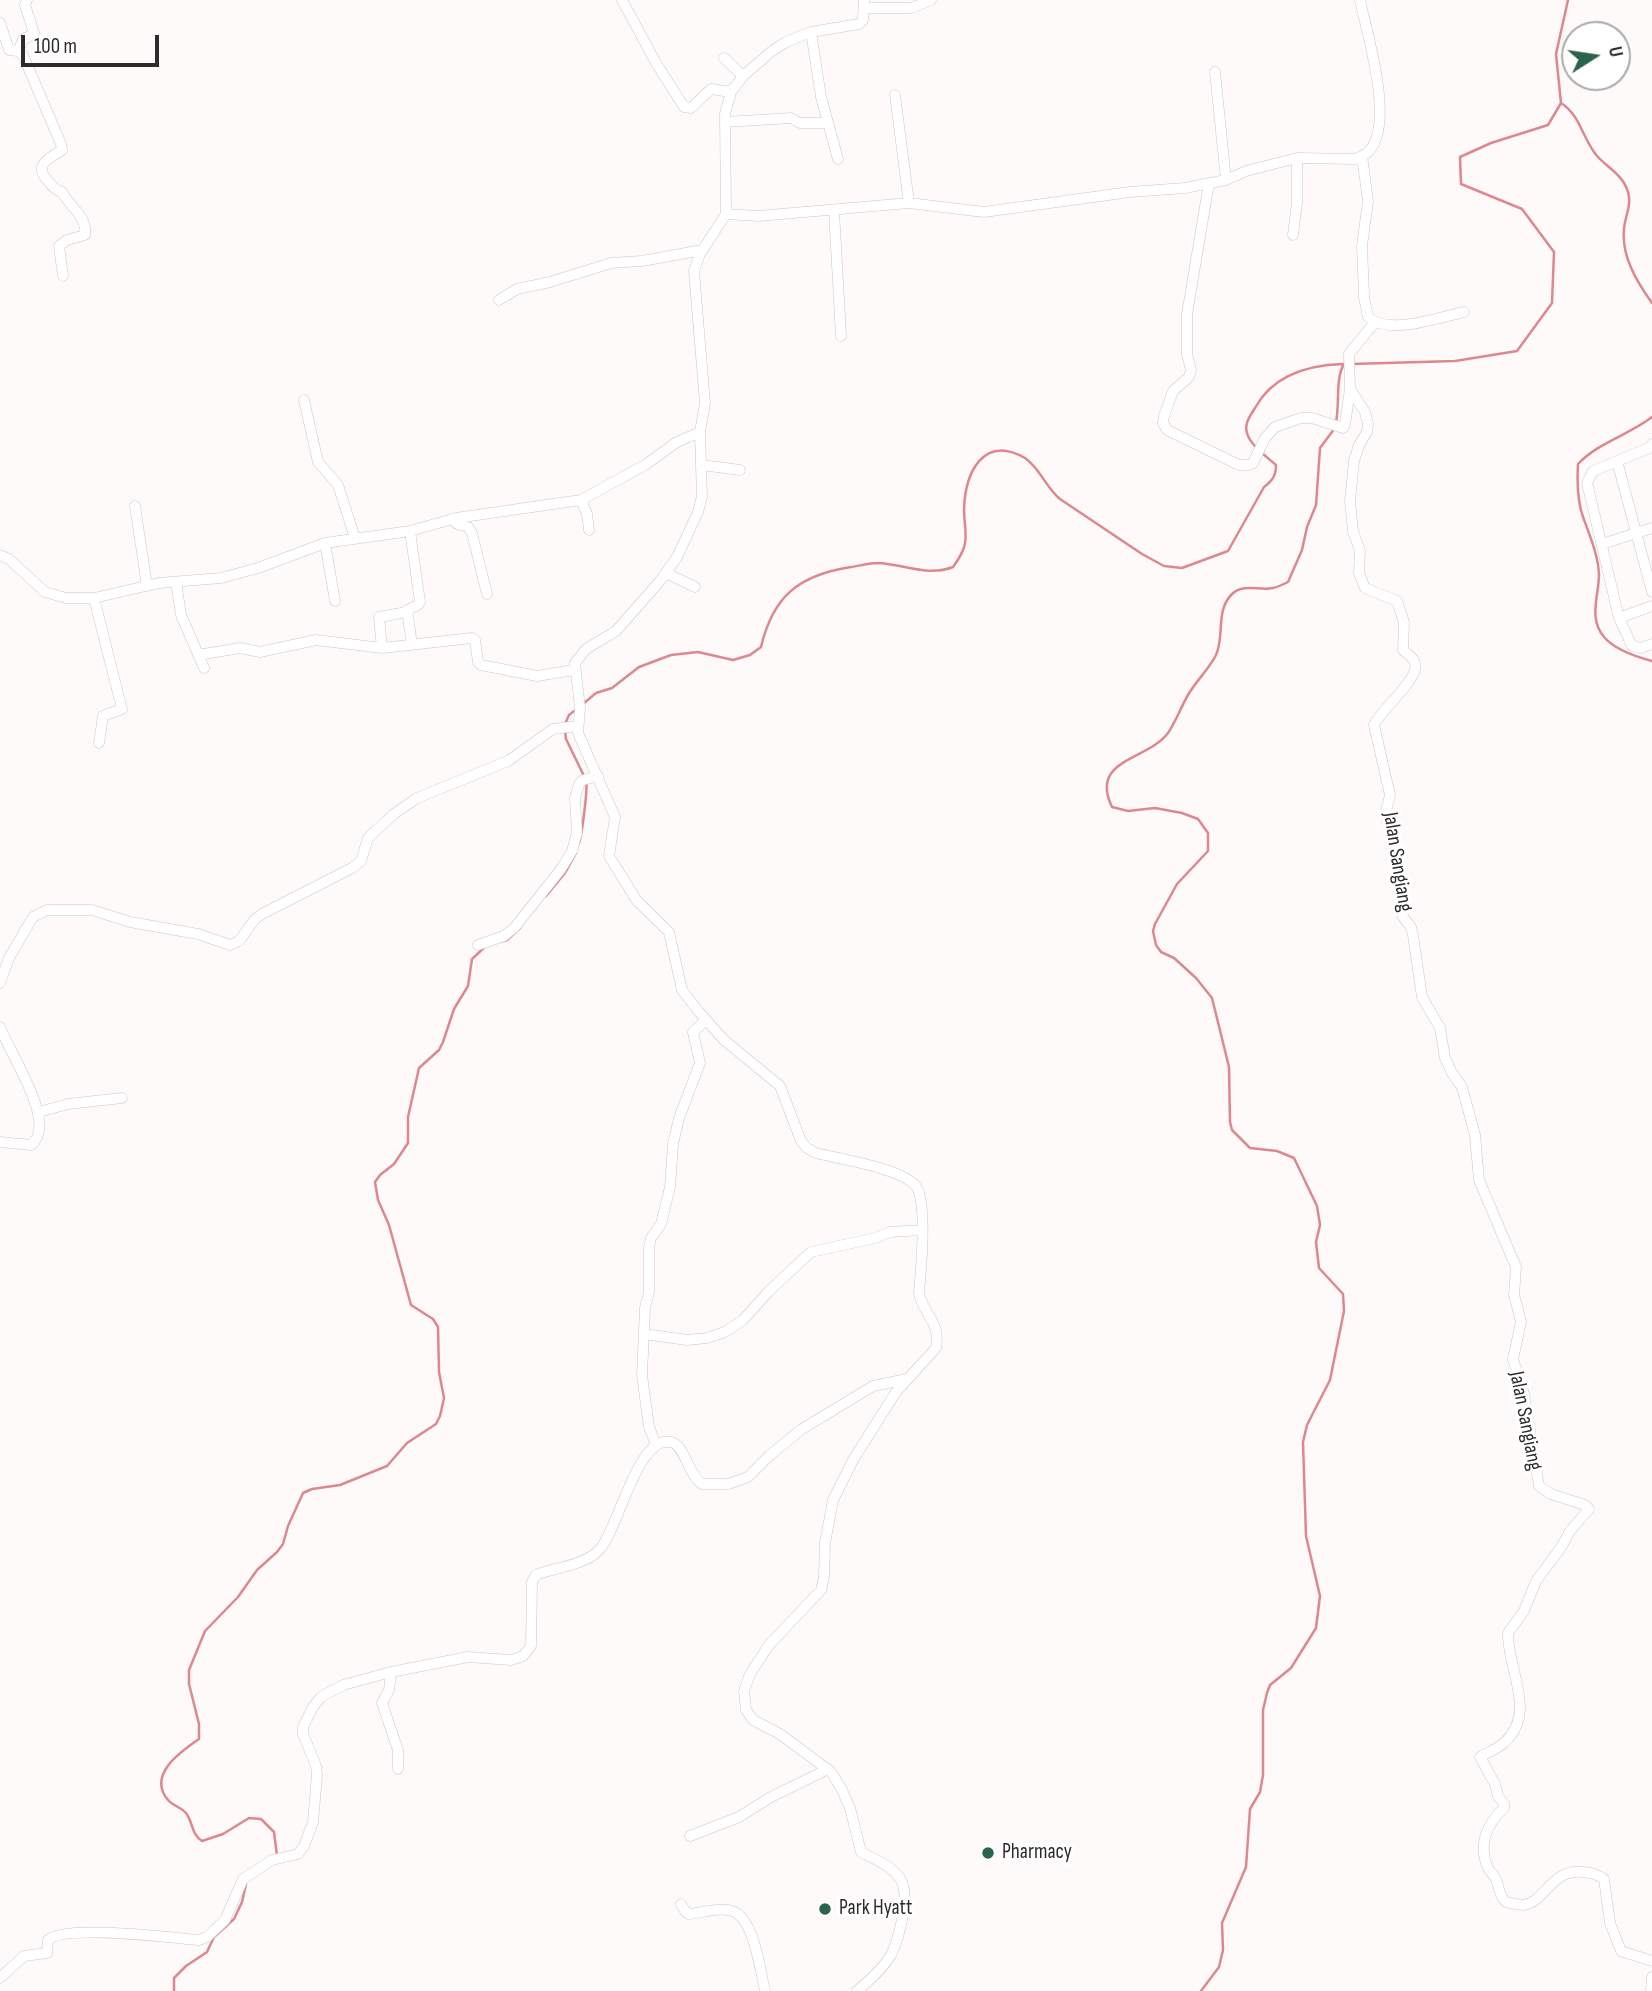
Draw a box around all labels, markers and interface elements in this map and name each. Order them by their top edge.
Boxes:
scale bar [24,21,163,65]
north arrow [1561,21,1631,91]
text: 100 m [34,34,77,59]
text: U [1603,45,1627,59]
street label: Jalan Sangiang [1377,810,1417,914]
street label: Jalan Sangiang [1503,1369,1547,1473]
place label: Pharmacy [1002,1840,1072,1866]
marker: Pharmacy [980,1845,996,1861]
place label: Park Hyatt [839,1896,912,1922]
marker: Park Hyatt [817,1901,833,1917]

